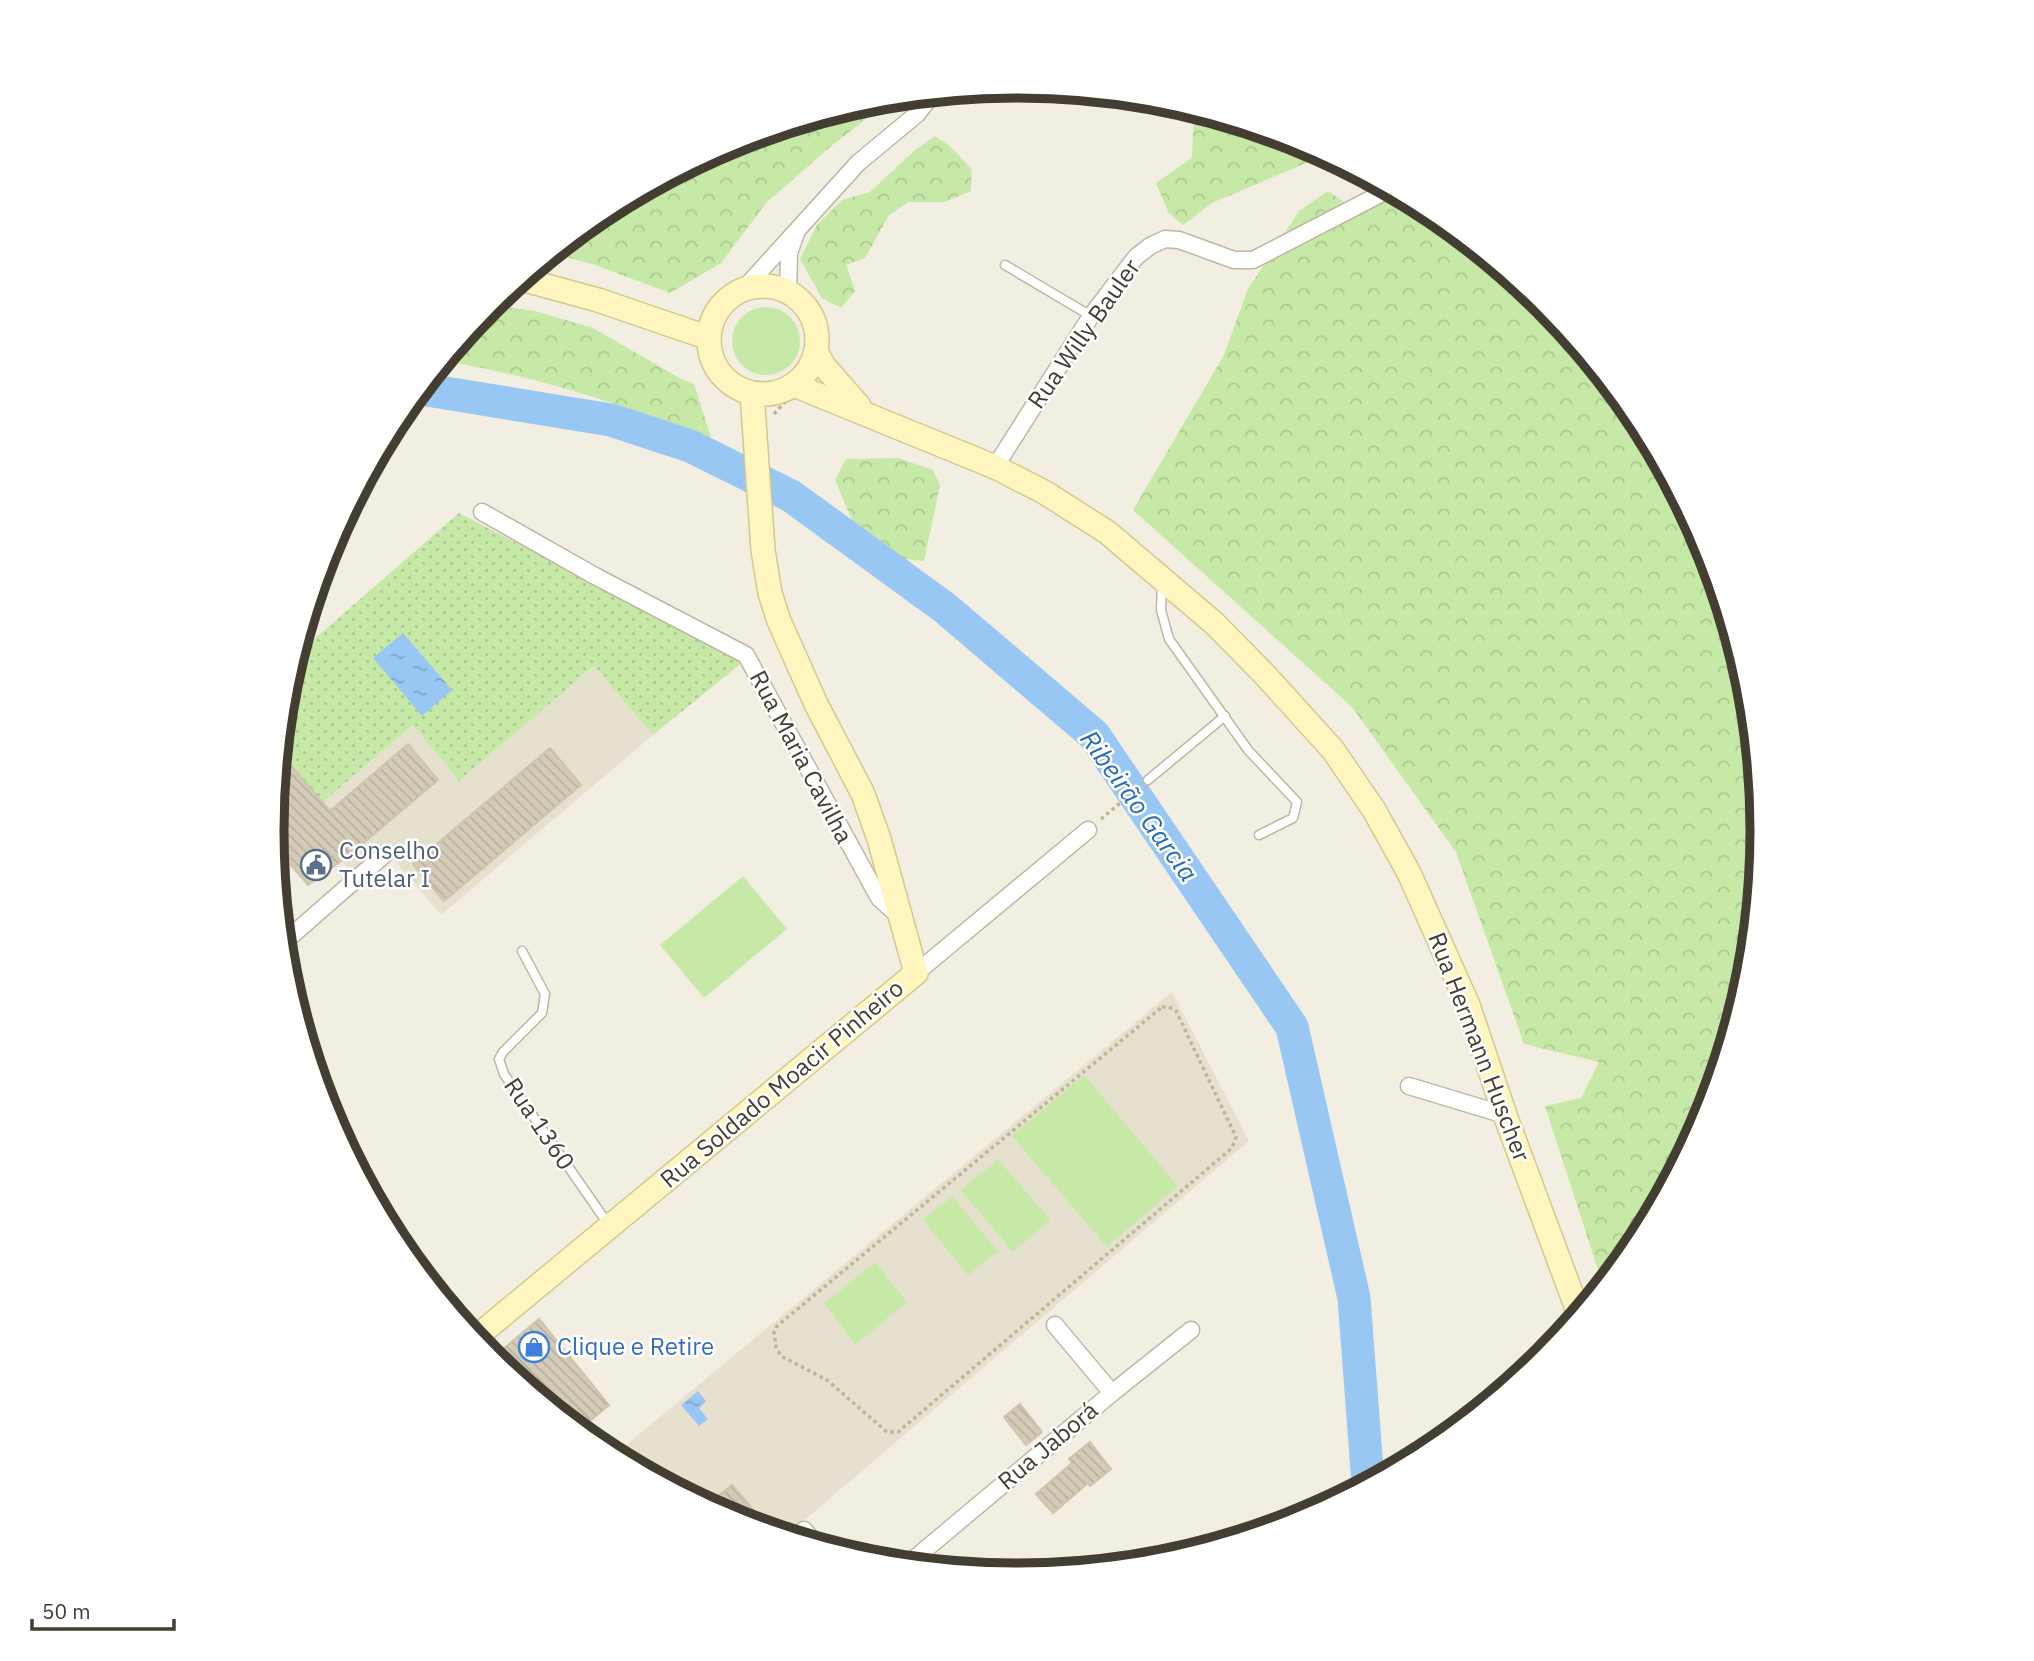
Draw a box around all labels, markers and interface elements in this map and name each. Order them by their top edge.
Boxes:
street label: Rua Willy Bauler [1020,252,1147,415]
street label: Rua Maria Cavilha [743,665,861,849]
water label: Ribeirão Garcia [1073,723,1206,888]
place label: Conselho Tutelar I [339,834,439,894]
public building icon: Conselho Tutelar I [299,848,333,882]
street label: Rua Hermann Huscher [1421,927,1538,1166]
street label: Rua Soldado Moacir Pinheiro [653,972,910,1195]
street label: Rua 1360 [497,1071,582,1176]
shop icon: Clique e Retire [517,1330,551,1364]
place label: Clique e Retire [557,1330,714,1362]
street label: Rua Jaborá [991,1394,1104,1497]
scale bar [32,1588,173,1632]
text: 50 m [42,1597,91,1625]

